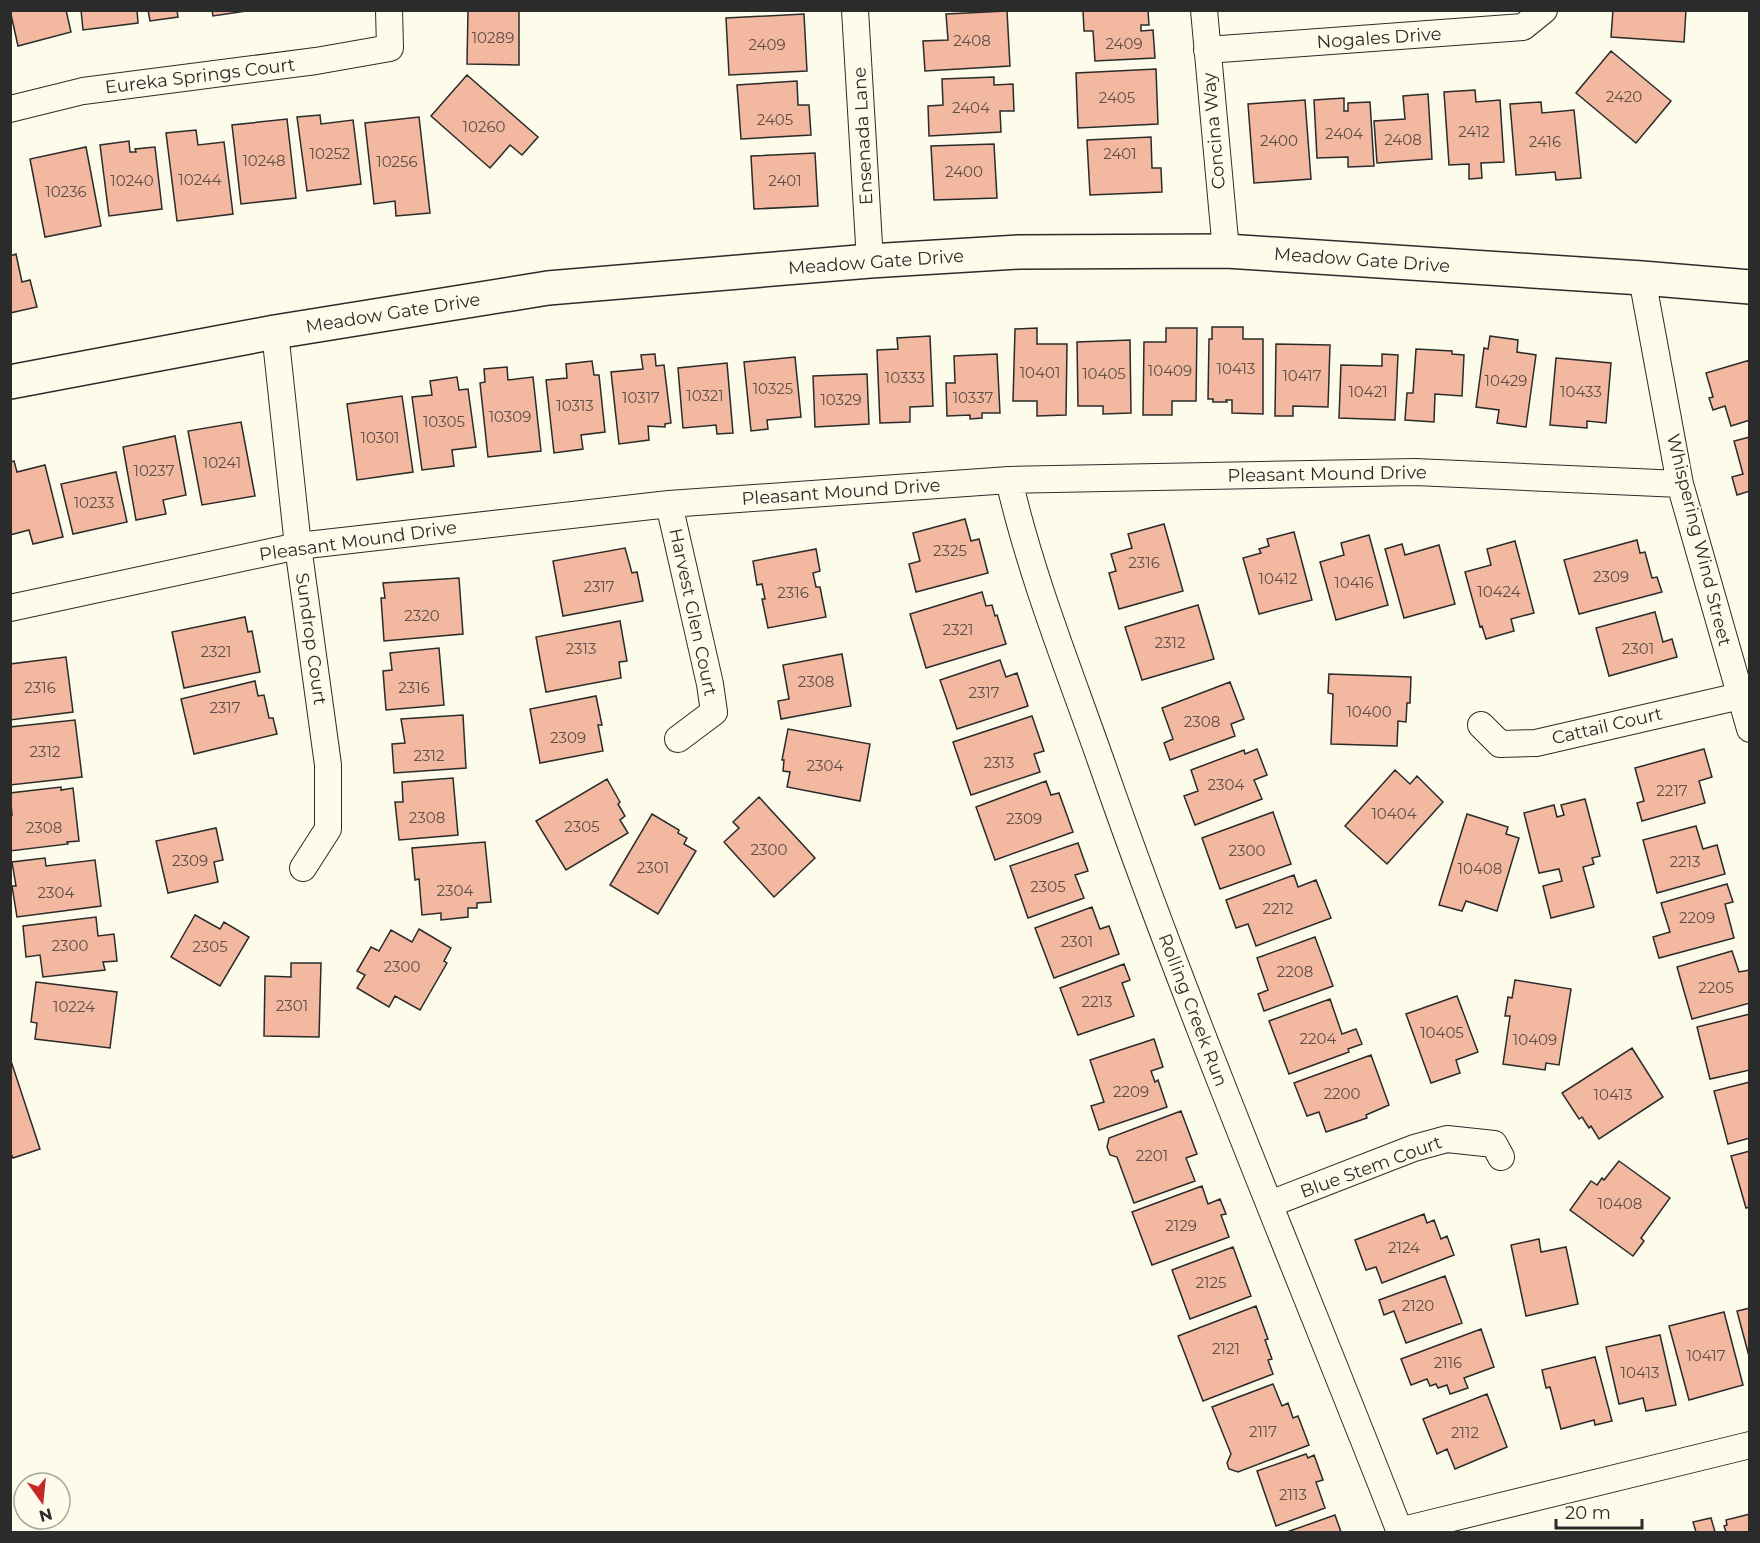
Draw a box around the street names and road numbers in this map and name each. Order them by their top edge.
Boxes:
street label: Nogales Drive [1316,23,1442,53]
street label: Eureka Springs Court [104,53,296,99]
street label: Ensenada Lane [848,66,878,206]
street label: Concina Way [1198,71,1230,190]
street label: Meadow Gate Drive [1273,243,1451,277]
street label: Meadow Gate Drive [787,245,965,279]
street label: Meadow Gate Drive [304,288,482,338]
street label: Whispering Wind Street [1662,432,1736,648]
street label: Pleasant Mound Drive [1227,461,1427,487]
street label: Pleasant Mound Drive [741,474,941,510]
street label: Pleasant Mound Drive [258,516,458,566]
street label: Harvest Glen Court [664,526,722,698]
street label: Sundrop Court [291,571,331,707]
street label: Cattail Court [1550,703,1664,749]
street label: Rolling Creek Run [1154,930,1232,1090]
street label: Blue Stem Court [1297,1131,1445,1203]

